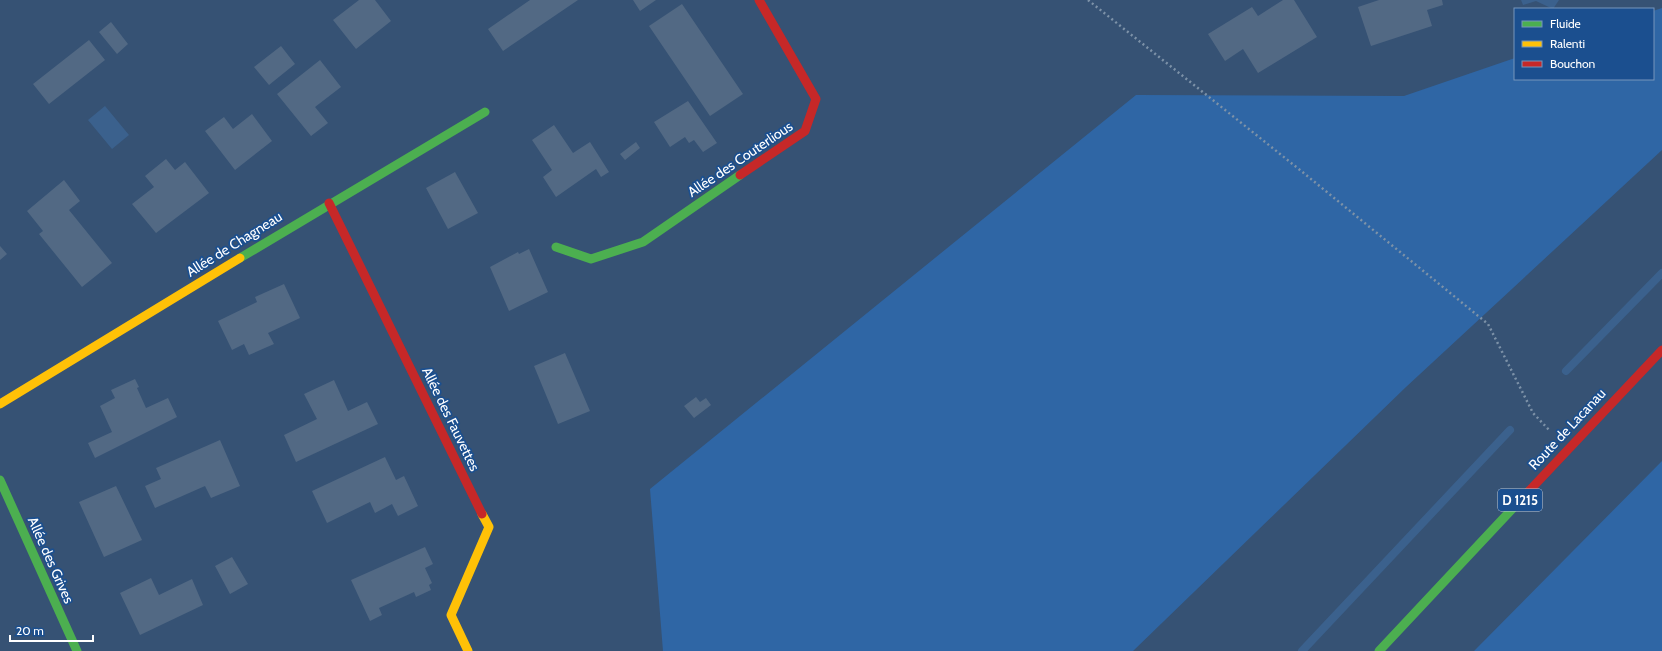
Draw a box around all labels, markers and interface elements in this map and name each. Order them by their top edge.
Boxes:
legend [1514,8,1654,80]
text: Fluide [1550,16,1581,31]
text: Ralenti [1550,36,1585,51]
text: Bouchon [1550,56,1596,71]
street label: Allée des Couterlious [684,117,796,201]
street label: Allée de Chagneau [183,207,285,281]
street label: Allée des Fauvettes [418,364,484,474]
street label: Route de Lacanau [1525,384,1609,474]
road number: D 1215 [1498,489,1542,511]
street label: Allée des Grives [24,514,78,606]
scale bar [10,617,93,643]
text: 20 m [16,623,44,638]

